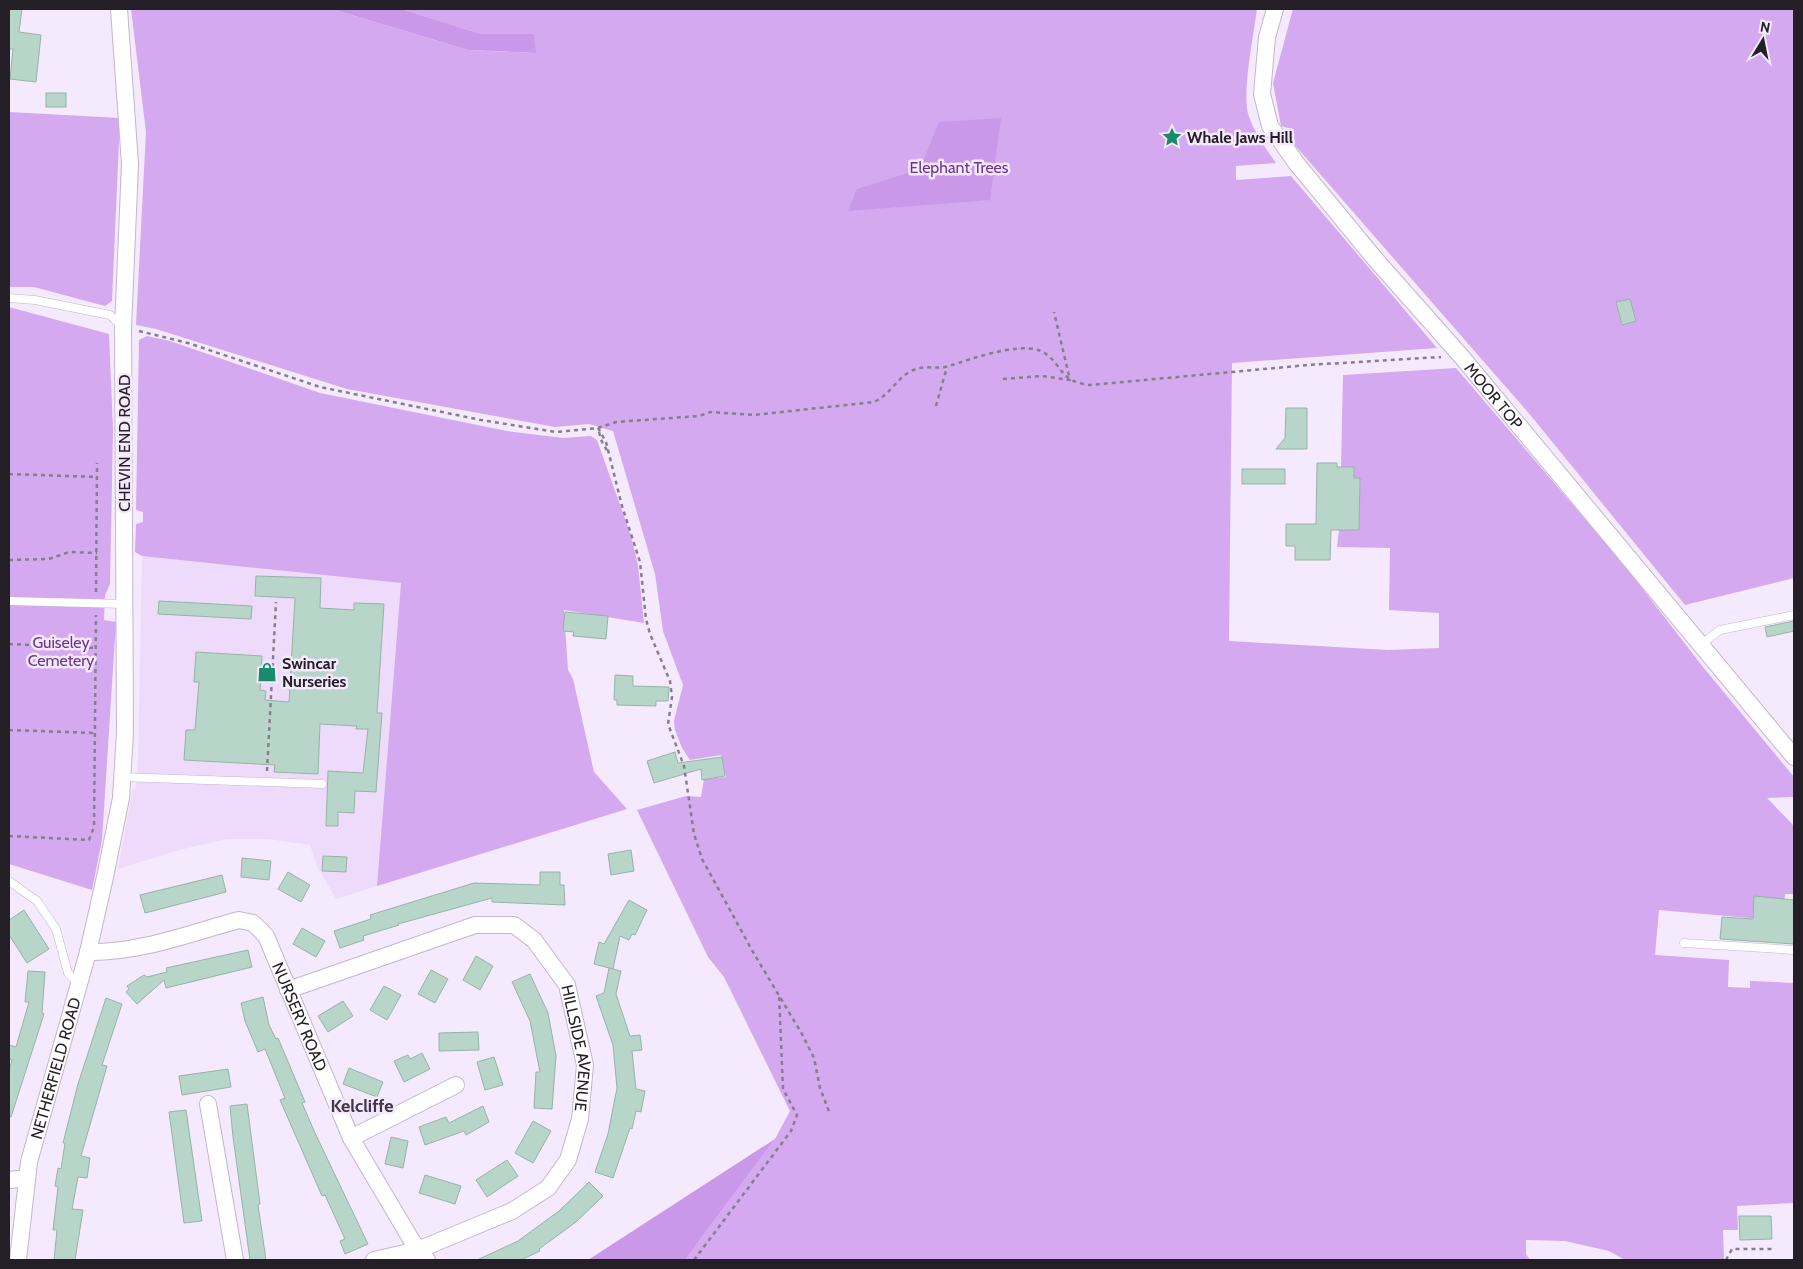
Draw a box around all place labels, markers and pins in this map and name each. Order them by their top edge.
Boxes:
place icon: Whale Jaws Hill [1161,126,1183,148]
place label: Whale Jaws Hill [1187,128,1293,147]
place label: Swincar Nurseries [282,654,347,691]
shop icon: Swincar Nurseries [256,661,278,683]

